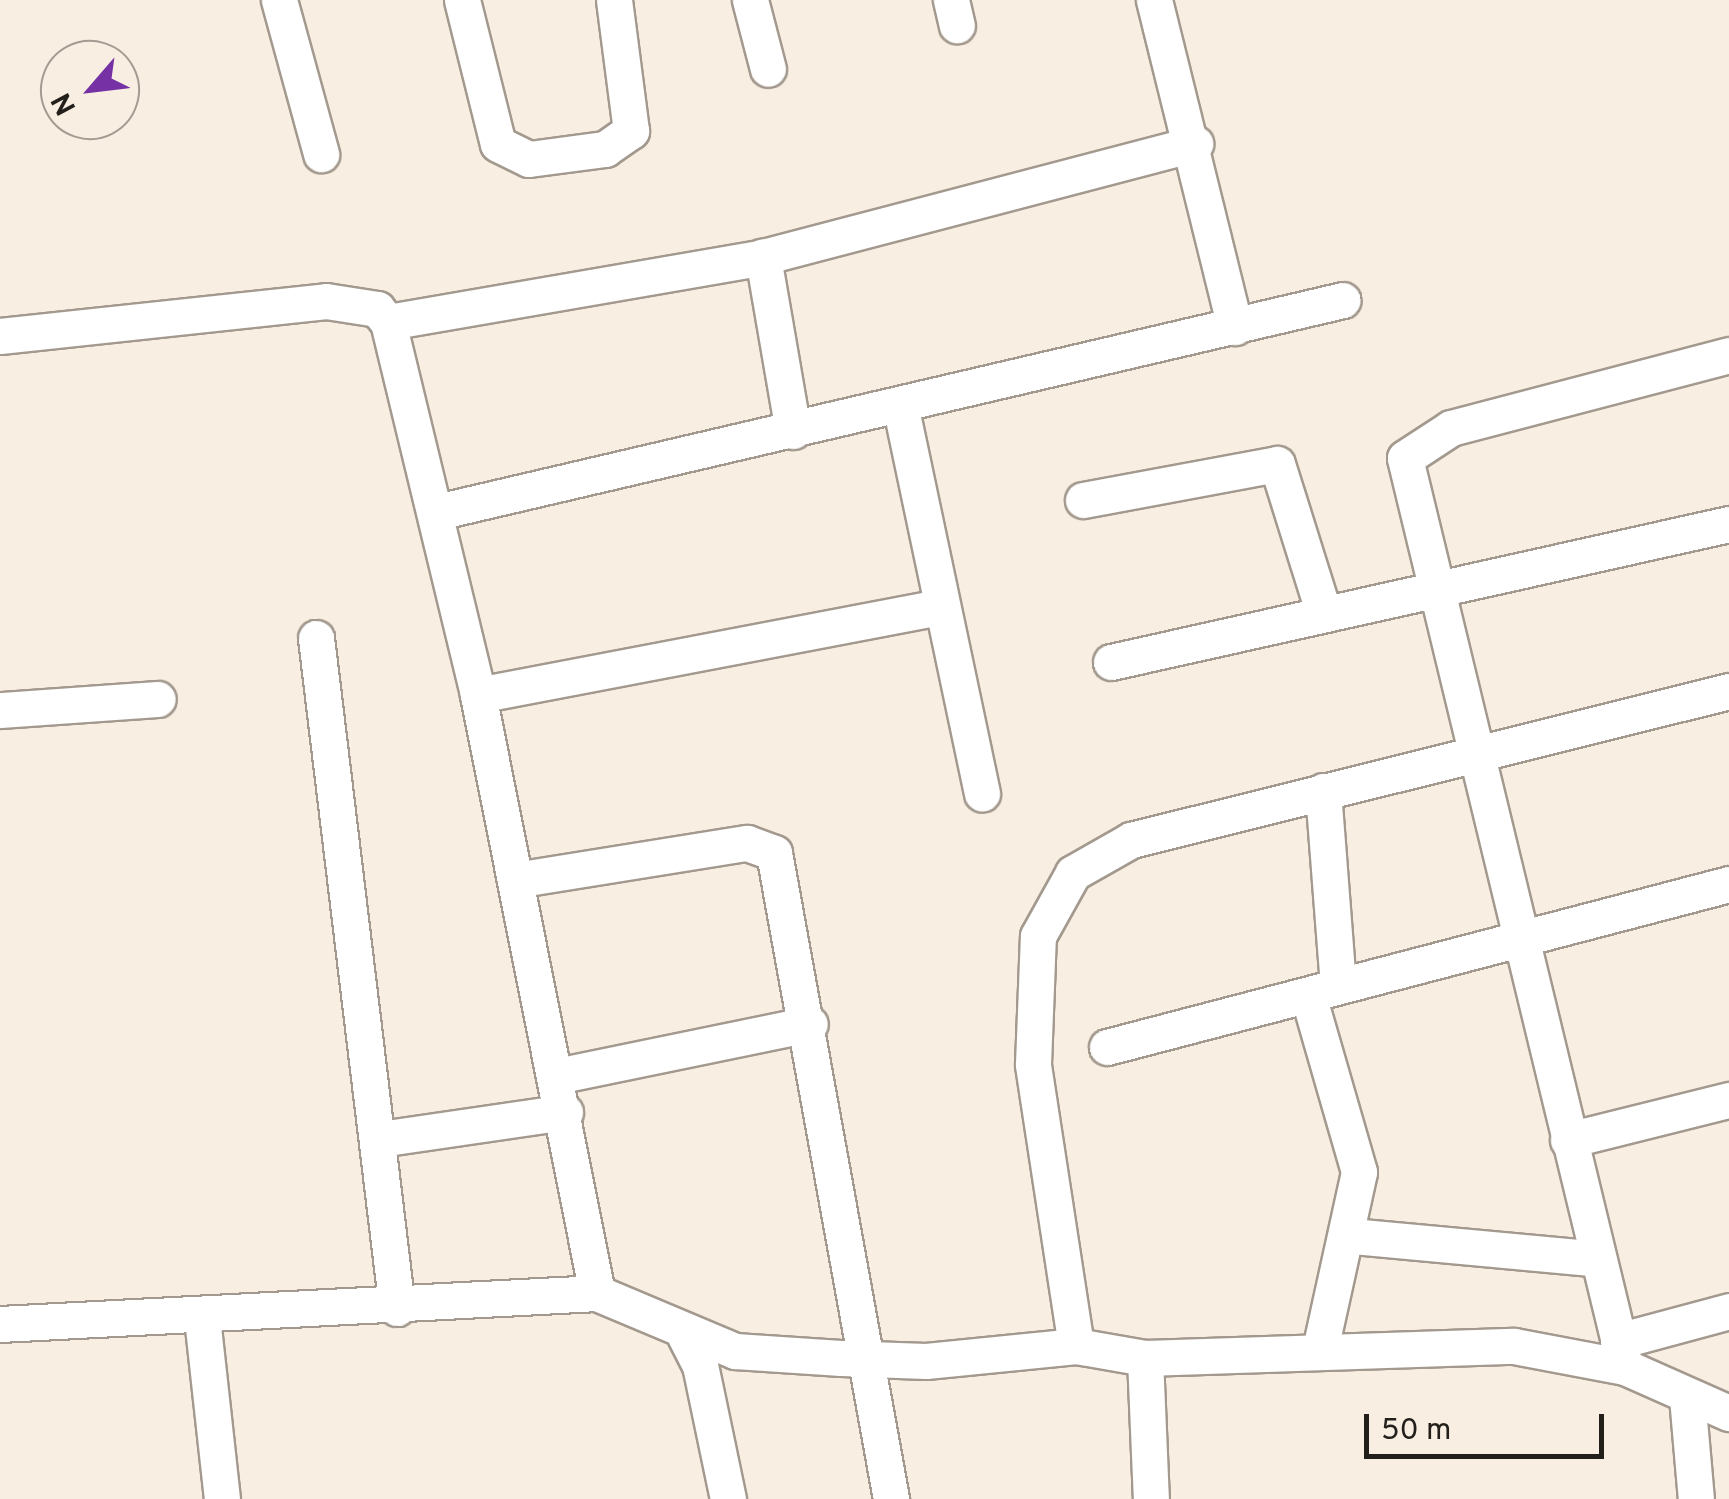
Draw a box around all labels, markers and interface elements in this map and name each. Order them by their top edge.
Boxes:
north arrow [40,40,140,140]
text: N [45,86,86,120]
scale bar [1369,1394,1609,1456]
text: 50 m [1381,1413,1451,1450]

